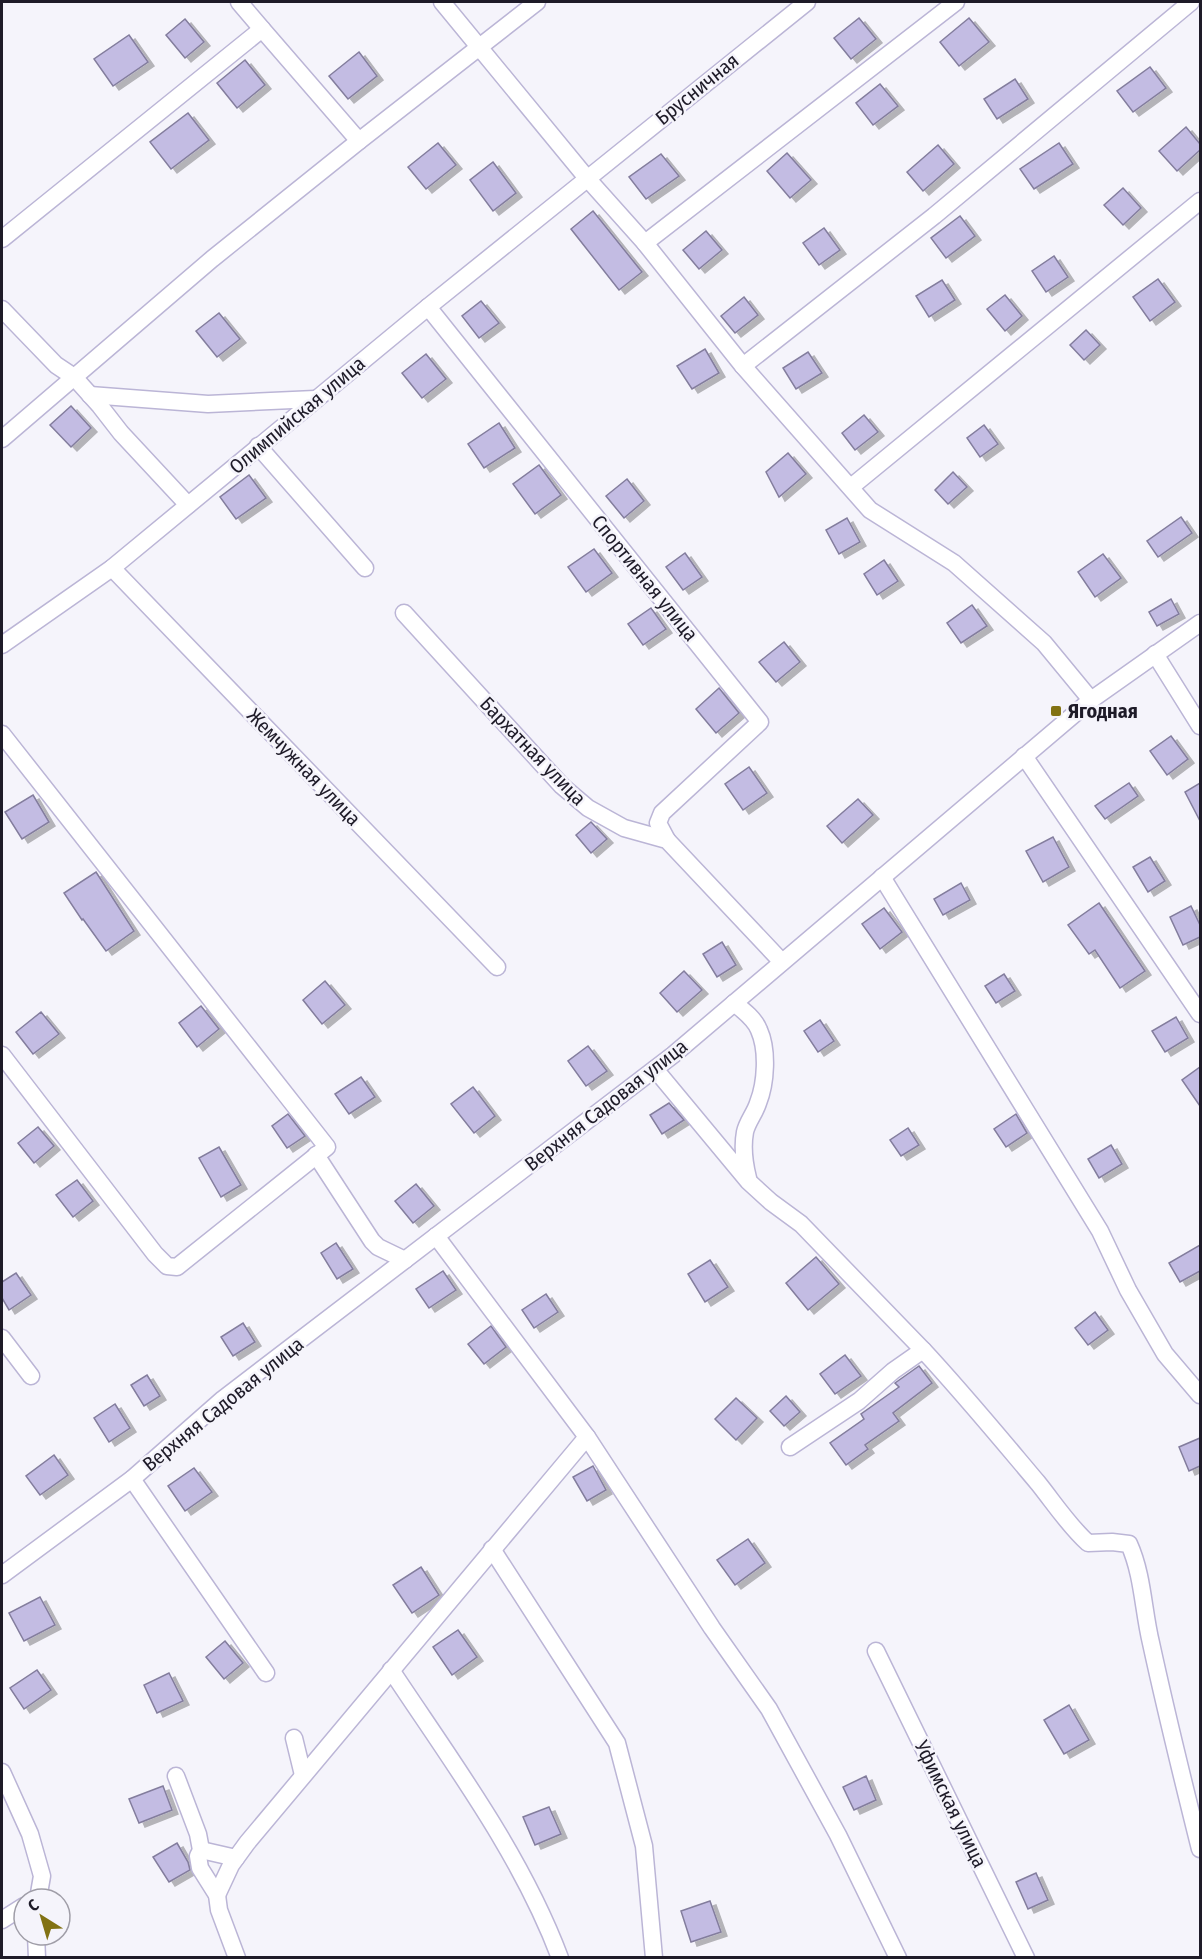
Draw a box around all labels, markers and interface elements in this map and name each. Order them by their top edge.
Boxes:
street label: Брусничная [651,48,743,130]
street label: Олимпийская улица [224,351,370,479]
street label: Спортивная улица [587,510,703,646]
street label: Бархатная улица [475,692,591,810]
place label: Ягодная [1068,699,1138,723]
street label: Жемчужная улица [242,704,366,830]
marker: Ягодная [1049,704,1063,718]
street label: Верхняя Садовая улица [520,1034,692,1176]
street label: Верхняя Садовая улица [138,1332,308,1476]
street label: Уфимская улица [909,1736,992,1872]
north arrow [12,1887,72,1947]
text: С [24,1895,43,1916]

